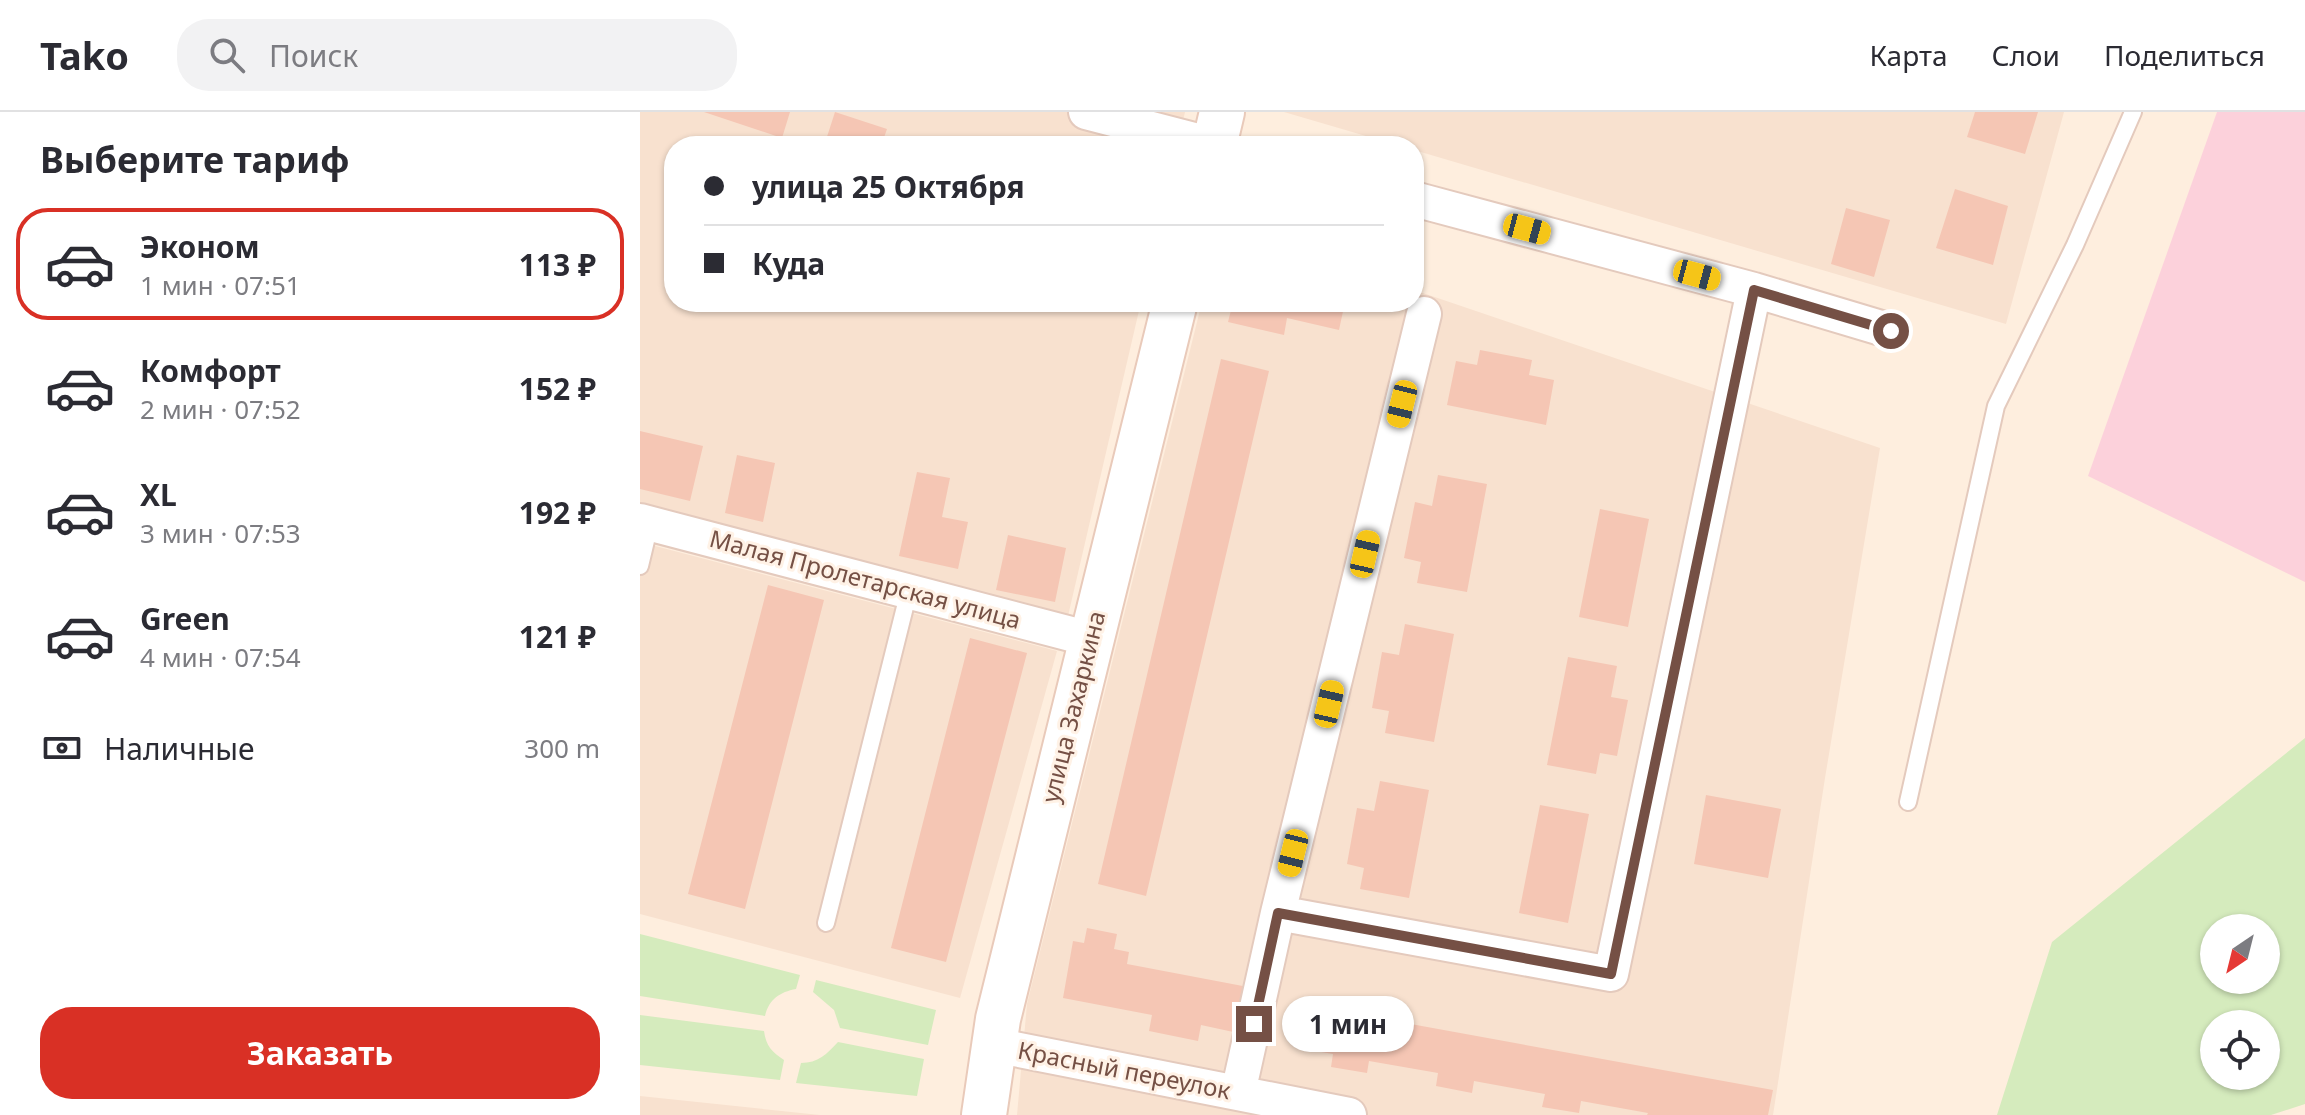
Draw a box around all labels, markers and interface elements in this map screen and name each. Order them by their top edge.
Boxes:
search box [177,19,737,91]
text: Tako [40,29,129,81]
icon: search [205,33,249,77]
text: Поиск [269,35,358,76]
text: Карта [1869,36,1948,74]
text: Слои [1992,36,2060,74]
text: Поделиться [2104,36,2265,74]
text: Выберите тариф [40,135,349,184]
text: улица 25 Октября [752,166,1025,207]
car [1501,211,1553,247]
text: Эконом [140,226,260,267]
icon: car [44,228,116,300]
text: Куда [752,243,825,284]
text: 113 ₽ [519,244,596,285]
car [1671,257,1723,293]
text: 1 мин · 07:51 [140,267,301,303]
route start [1873,313,1909,349]
text: Комфорт [140,350,281,391]
icon: car [44,352,116,424]
text: 152 ₽ [519,368,596,409]
car [1385,378,1419,430]
text: 2 мин · 07:52 [140,391,301,427]
text: XL [140,474,177,515]
icon: car [44,476,116,548]
text: 192 ₽ [519,492,596,533]
text: 3 мин · 07:53 [140,515,301,551]
street label: Малая Пролетарская улица [706,521,1025,636]
car [1348,528,1382,580]
text: Green [140,598,230,639]
icon: car [44,600,116,672]
street label: улица Захаркина [1033,607,1112,806]
text: 121 ₽ [519,616,596,657]
text: 4 мин · 07:54 [140,639,301,675]
car [1312,678,1346,730]
icon: cash [40,726,84,770]
text: Наличные [104,728,255,769]
text: 300 m [524,730,600,766]
car [1276,827,1310,879]
north arrow [2200,914,2280,994]
map controls [2200,914,2280,1090]
callout: 1 мин [1282,996,1414,1052]
route end [1236,1006,1272,1042]
text: 1 мин [1309,1006,1387,1042]
button: Заказать [40,1007,600,1099]
button: locate [2200,1010,2280,1090]
street label: Красный переулок [1015,1033,1234,1106]

